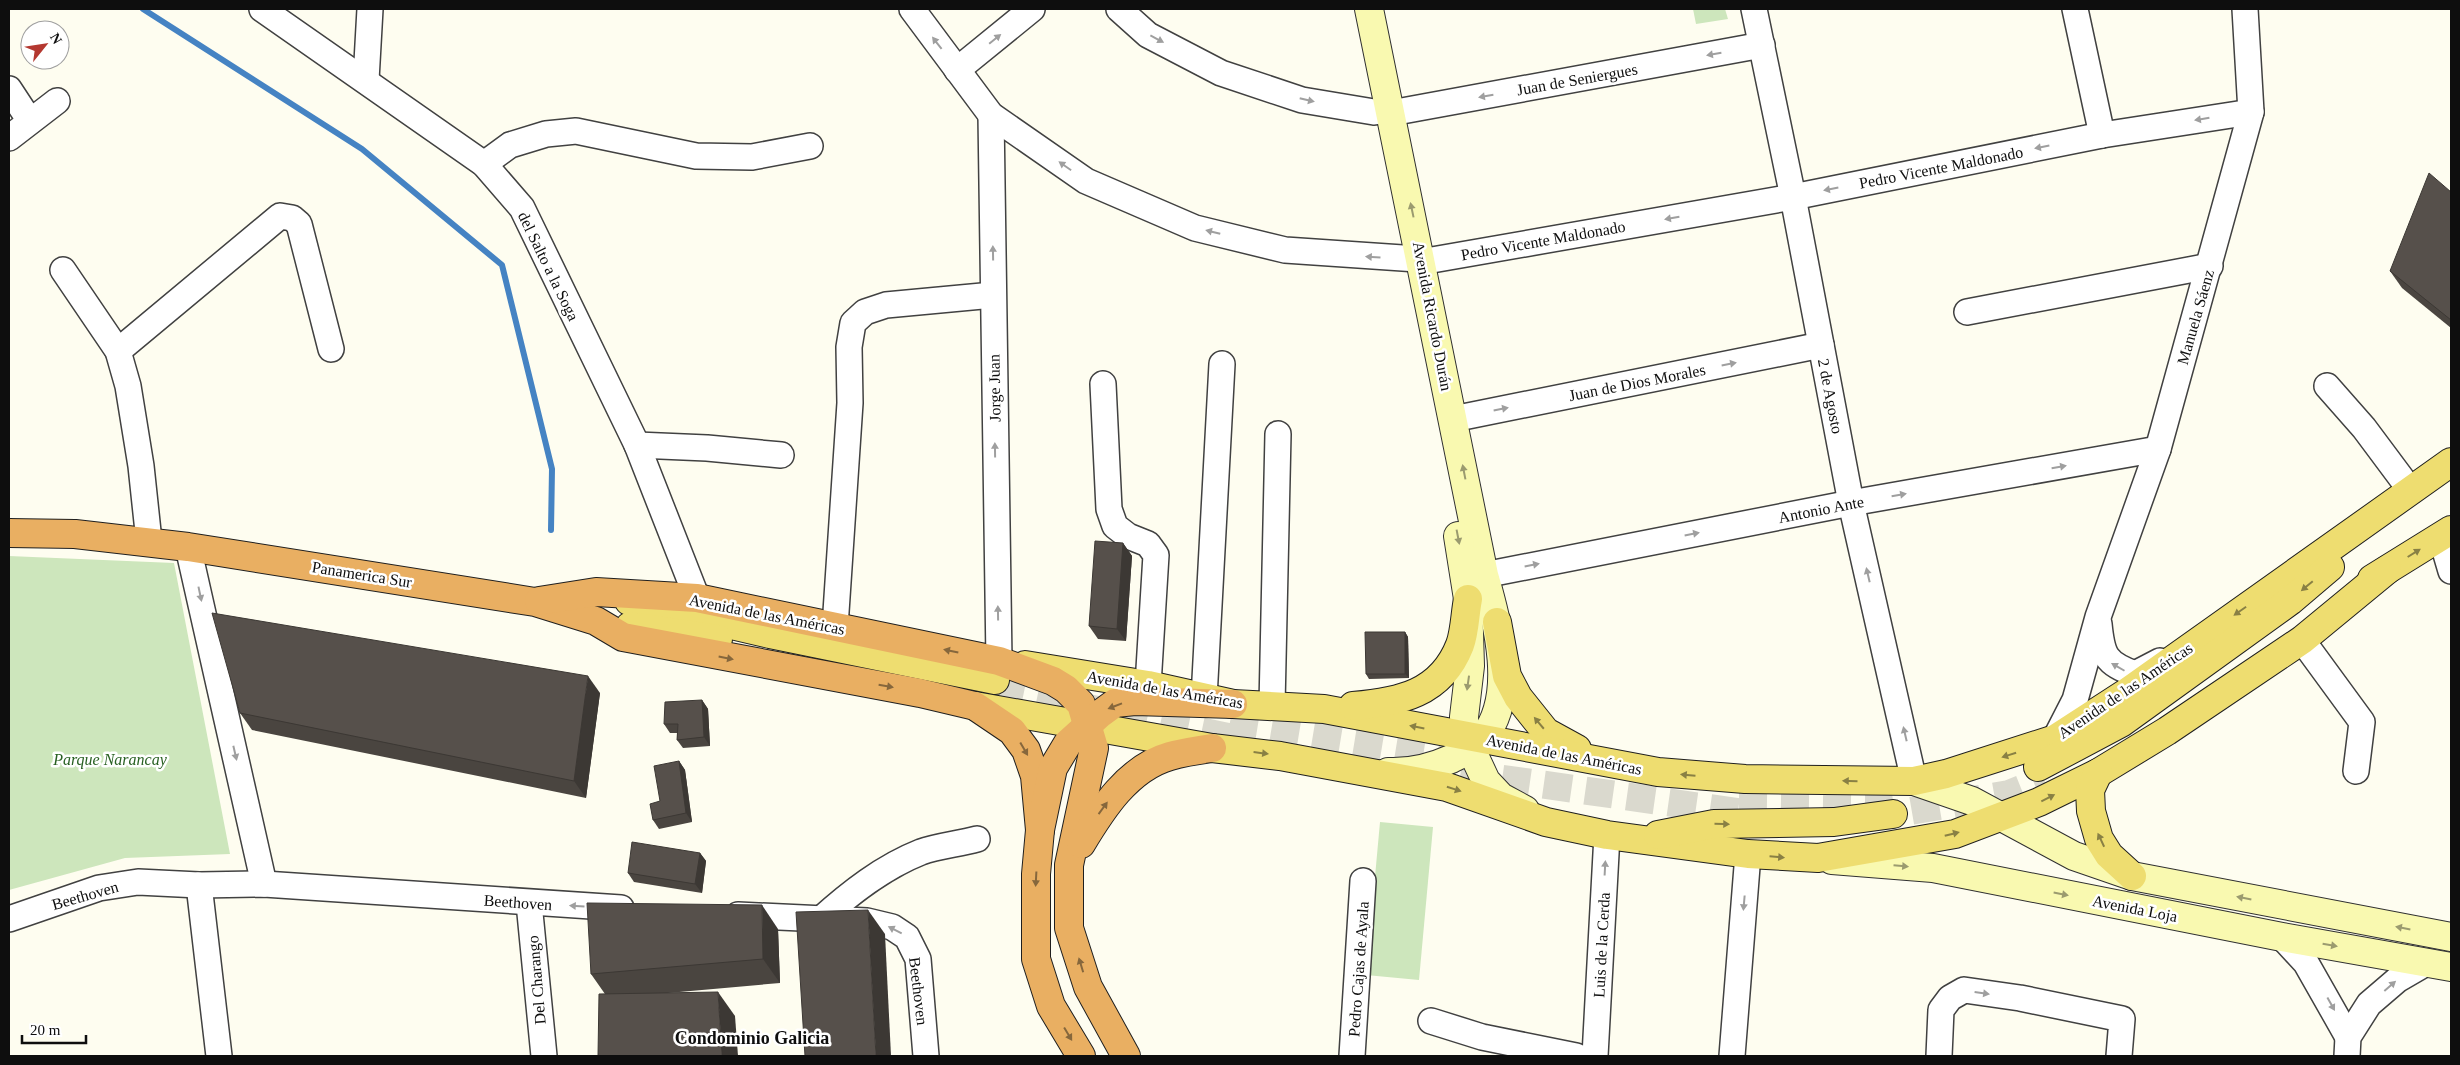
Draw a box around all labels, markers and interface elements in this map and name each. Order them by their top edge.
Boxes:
north arrow [20,20,70,70]
text: N [47,31,65,47]
one-way arrow [988,34,1001,45]
one-way arrow [1150,35,1164,43]
one-way arrow [931,37,942,50]
one-way arrow [1706,50,1722,58]
street label: Juan de Seniergues [1515,60,1639,99]
one-way arrow [1477,92,1493,100]
one-way arrow [1299,96,1314,104]
one-way arrow [2194,116,2210,124]
street label: Pedro Vicente Maldonado [1858,143,2025,192]
one-way arrow [2035,143,2050,151]
one-way arrow [1058,161,1072,171]
one-way arrow [1823,186,1839,194]
one-way arrow [1407,202,1415,218]
street label: del Salto a la Soga [514,209,582,324]
one-way arrow [1663,215,1679,223]
street label: Pedro Vicente Maldonado [1460,218,1627,263]
one-way arrow [1205,228,1220,236]
street label: Avenida Ricardo Durán [1410,240,1455,392]
one-way arrow [988,244,996,260]
one-way arrow [1364,252,1380,260]
street label: Manuela Sáenz [2174,268,2217,367]
street label: Jorge Juan [985,354,1005,422]
street label: 2 de Agosto [1814,357,1846,435]
one-way arrow [1722,359,1738,367]
street label: Juan de Dios Morales [1567,361,1707,404]
one-way arrow [1494,405,1509,413]
one-way arrow [991,442,999,458]
one-way arrow [2051,462,2067,470]
one-way arrow [1460,465,1468,480]
one-way arrow [1891,490,1907,498]
street label: Antonio Ante [1777,493,1865,526]
one-way arrow [1454,530,1462,545]
one-way arrow [1684,530,1700,538]
one-way arrow [2408,549,2421,558]
street label: Panamerica Sur [311,558,414,591]
one-way arrow [1525,561,1541,569]
one-way arrow [1864,568,1872,583]
one-way arrow [2301,581,2314,592]
one-way arrow [196,586,204,601]
street label: Avenida de las Américas [688,591,846,638]
one-way arrow [994,604,1002,620]
one-way arrow [2233,606,2247,616]
street label: Avenida de las Américas [2055,639,2196,742]
one-way arrow [943,647,958,655]
one-way arrow [718,654,734,662]
one-way arrow [2112,662,2125,671]
street label: Avenida de las Américas [1085,667,1244,712]
one-way arrow [1463,675,1471,691]
one-way arrow [878,683,894,691]
one-way arrow [1107,702,1122,710]
one-way arrow [1533,717,1544,730]
one-way arrow [1409,723,1425,731]
one-way arrow [1901,726,1909,741]
street label: Avenida de las Américas [1485,731,1643,778]
one-way arrow [1019,742,1028,755]
one-way arrow [231,745,239,760]
one-way arrow [1253,749,1269,757]
park label: Parque Narancay [52,751,168,769]
one-way arrow [2001,751,2016,759]
one-way arrow [1680,770,1696,778]
one-way arrow [1842,776,1858,784]
one-way arrow [1446,786,1461,794]
one-way arrow [2041,794,2056,802]
one-way arrow [1098,801,1108,815]
one-way arrow [1714,820,1730,828]
one-way arrow [1944,830,1959,838]
one-way arrow [2097,833,2105,847]
one-way arrow [1769,853,1785,861]
one-way arrow [1602,860,1610,876]
one-way arrow [1894,862,1910,870]
one-way arrow [1031,871,1039,887]
street label: Beethoven [50,878,120,913]
one-way arrow [2054,890,2070,898]
street label: Beethoven [483,892,553,913]
street label: Luis de la Cerda [1590,892,1613,998]
street label: Avenida Loja [2091,892,2179,926]
one-way arrow [2235,893,2251,901]
one-way arrow [1740,895,1748,911]
one-way arrow [569,901,585,909]
street label: Pedro Cajas de Ayala [1345,901,1373,1037]
one-way arrow [2395,924,2411,932]
one-way arrow [888,926,902,934]
street label: Del Charango [524,935,550,1025]
one-way arrow [2322,942,2338,950]
street label: Beethoven [906,956,931,1026]
one-way arrow [1076,957,1084,972]
one-way arrow [2383,980,2395,992]
one-way arrow [1974,989,1990,997]
one-way arrow [2326,997,2335,1011]
scale bar [22,1012,86,1044]
text: 20 m [30,1022,61,1038]
district label: Condominio Galicia [675,1028,829,1048]
one-way arrow [1064,1028,1073,1041]

